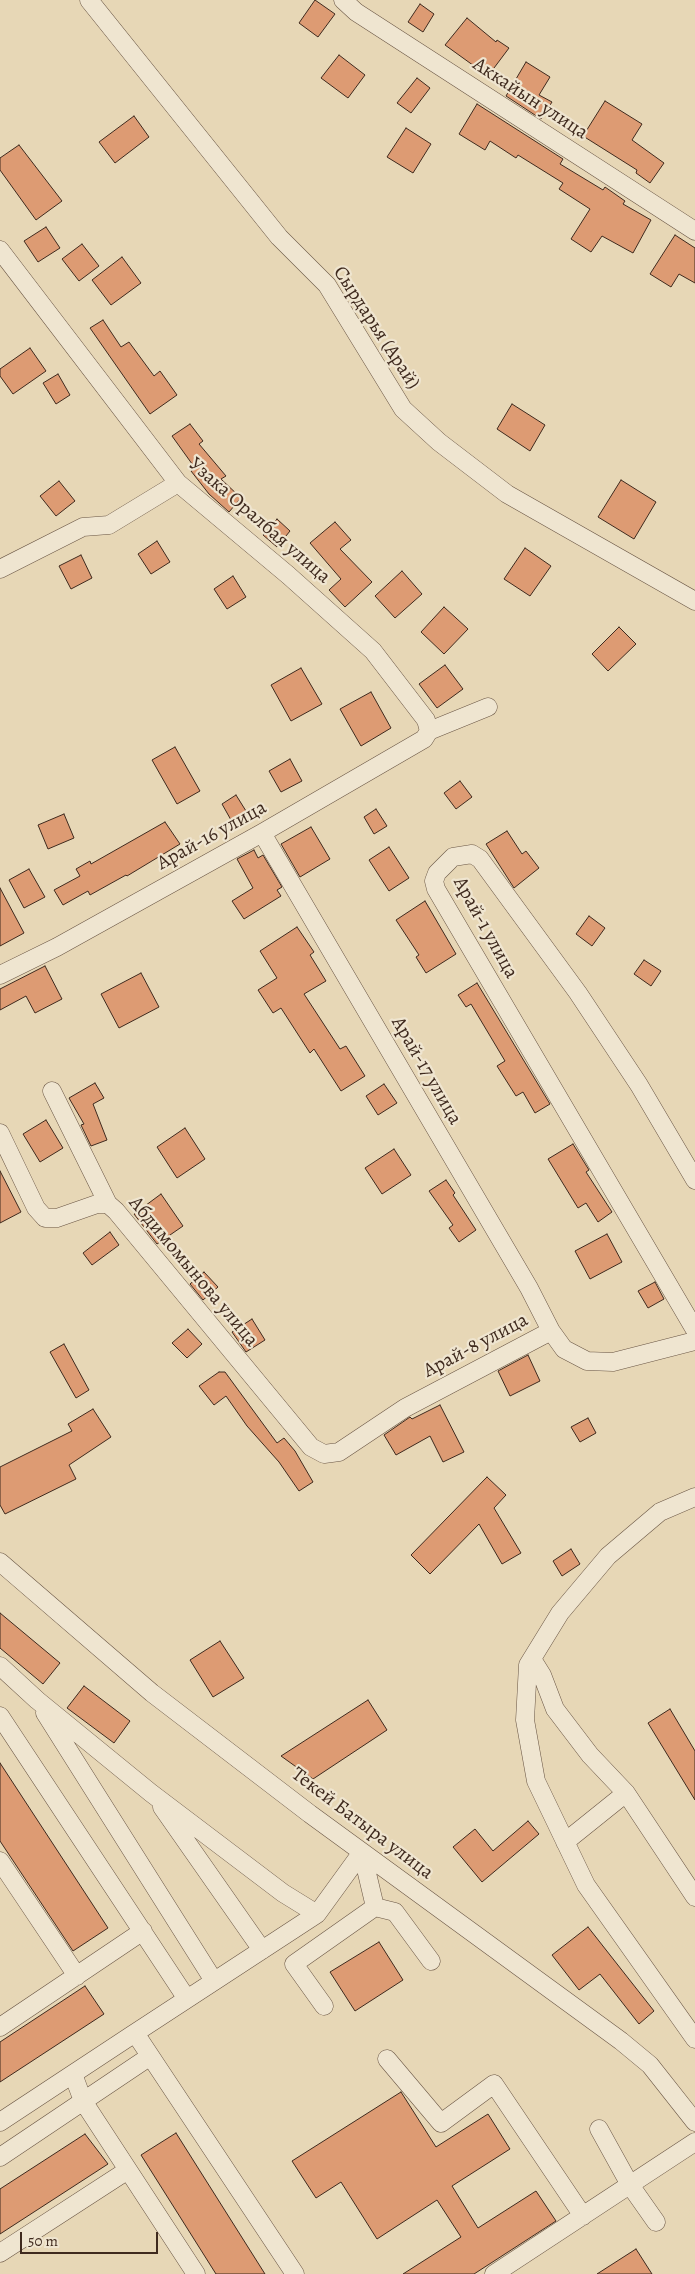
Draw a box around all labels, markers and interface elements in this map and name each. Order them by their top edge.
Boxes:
street label: Аккайын улица [468,53,592,145]
street label: Сырдарья (Арай) [327,262,425,394]
street label: Узака Оралбая улица [183,453,335,589]
street label: Арай-16 улица [153,796,271,876]
street label: Арай-1 улица [447,873,523,983]
street label: Арай-17 улица [385,1013,467,1129]
street label: Абдимомынова улица [123,1192,263,1352]
street label: Арай-8 улица [420,1308,532,1384]
street label: Текей Батыра улица [286,1763,438,1885]
scale bar [22,2222,160,2254]
text: 50 m [28,2231,58,2251]

